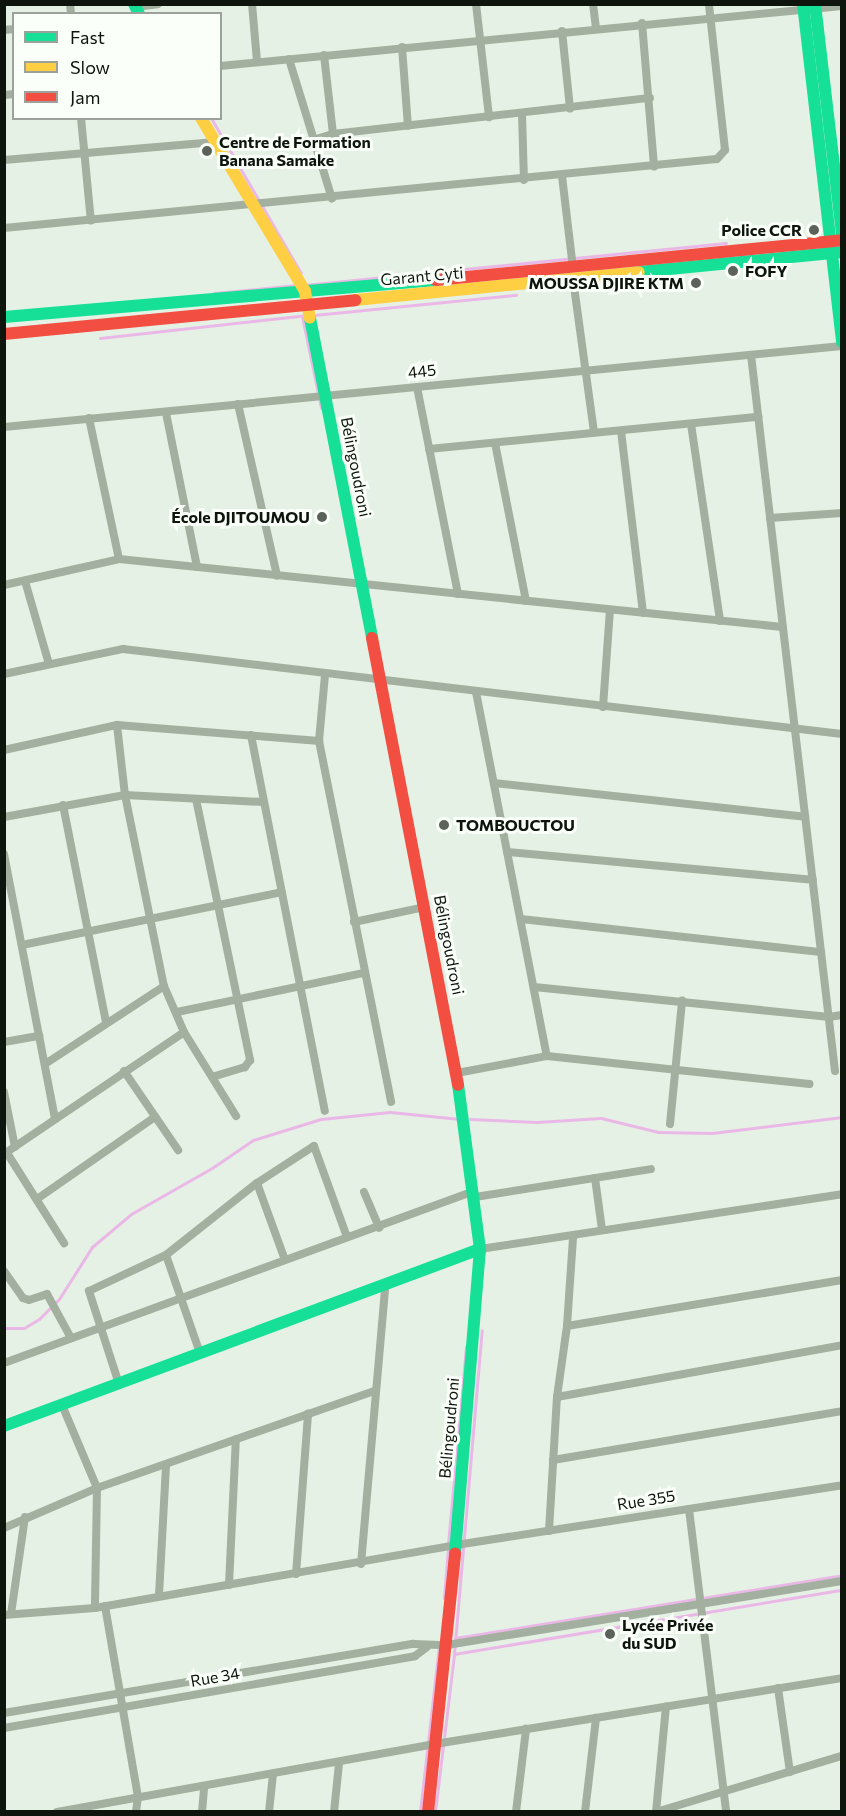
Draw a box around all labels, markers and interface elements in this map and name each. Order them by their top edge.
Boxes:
legend [12,12,222,120]
text: Fast [70,26,105,48]
text: Slow [70,56,110,78]
text: Jam [70,86,100,108]
place label: Centre de Formation Banana Samake [219,132,371,170]
marker: Centre de Formation Banana Samake [200,144,214,158]
place label: Police CCR [721,220,802,240]
marker: Police CCR [807,223,821,237]
place label: FOFY [745,261,787,281]
street label: Garant Cyti [380,263,464,289]
marker: FOFY [726,264,740,278]
place label: MOUSSA DJIRE KTM [529,273,684,293]
marker: MOUSSA DJIRE KTM [689,276,703,290]
street label: 445 [407,360,437,382]
street label: Bélingoudroni [337,415,375,519]
place label: École DJITOUMOU [171,507,310,527]
marker: École DJITOUMOU [315,510,329,524]
place label: TOMBOUCTOU [456,815,575,835]
marker: TOMBOUCTOU [437,818,451,832]
street label: Bélingoudroni [430,893,468,997]
street label: Bélingoudroni [435,1377,463,1479]
street label: Rue 355 [616,1486,676,1514]
place label: Lycée Privée du SUD [622,1615,713,1653]
marker: Lycée Privée du SUD [603,1627,617,1641]
street label: Rue 34 [189,1663,241,1691]

